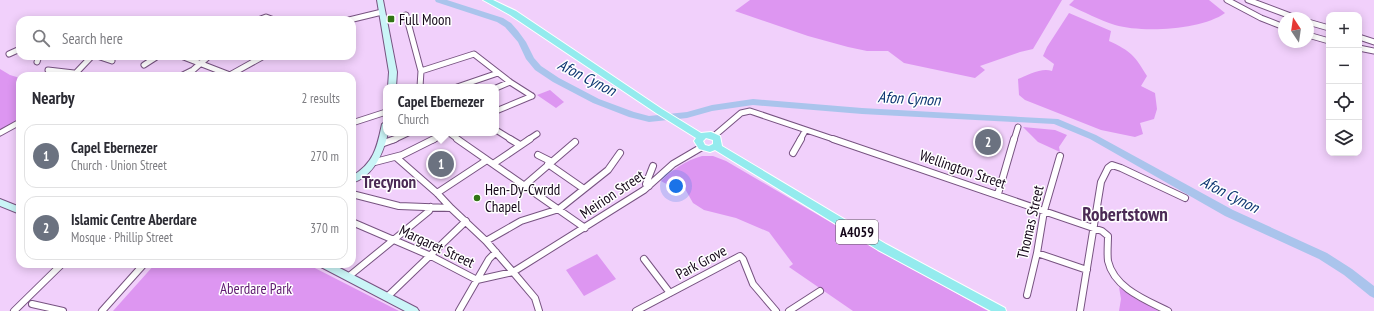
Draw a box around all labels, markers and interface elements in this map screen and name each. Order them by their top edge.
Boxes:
place label: Full Moon [399,10,451,29]
north arrow [1278,12,1314,48]
map controls [1326,12,1362,156]
button: + [1326,12,1362,48]
marker: Full Moon [386,14,396,24]
search box [16,16,356,60]
icon: search [30,27,52,49]
text: Search here [62,29,123,48]
button: − [1326,48,1362,84]
water label: Afon Cynon [555,54,620,101]
popup [383,84,499,136]
button: locate [1326,84,1362,120]
water label: Afon Cynon [877,86,942,110]
text: Nearby [32,87,75,109]
text: 2 results [301,90,340,107]
text: Capel Ebernezer [398,92,484,111]
text: Church [398,111,429,128]
button: layers [1326,120,1362,156]
pin: 2 [975,127,1001,157]
text: Capel Ebernezer [71,138,157,157]
street label: Wellington Street [917,145,1009,193]
text: 1 [43,148,49,165]
text: 270 m [310,148,339,165]
pin: 1 [428,149,454,179]
text: Church · Union Street [71,157,167,174]
street label: Meirion Street [576,166,648,222]
district label: Trecynon [362,171,416,193]
water label: Afon Cynon [1198,171,1263,218]
your location [666,176,686,196]
place label: Hen-Dy-Cwrdd Chapel [485,180,560,216]
street label: Thomas Street [1012,183,1048,261]
marker: Hen-Dy-Cwrdd Chapel [472,193,482,203]
district label: Robertstown [1082,202,1168,226]
text: Islamic Centre Aberdare [71,210,197,229]
text: 2 [43,220,49,237]
text: 370 m [310,220,339,237]
street label: Margaret Street [396,220,478,272]
road number: A4059 [836,220,878,244]
text: Mosque · Phillip Street [71,229,173,246]
street label: Park Grove [672,241,730,283]
park label: Aberdare Park [220,279,292,298]

